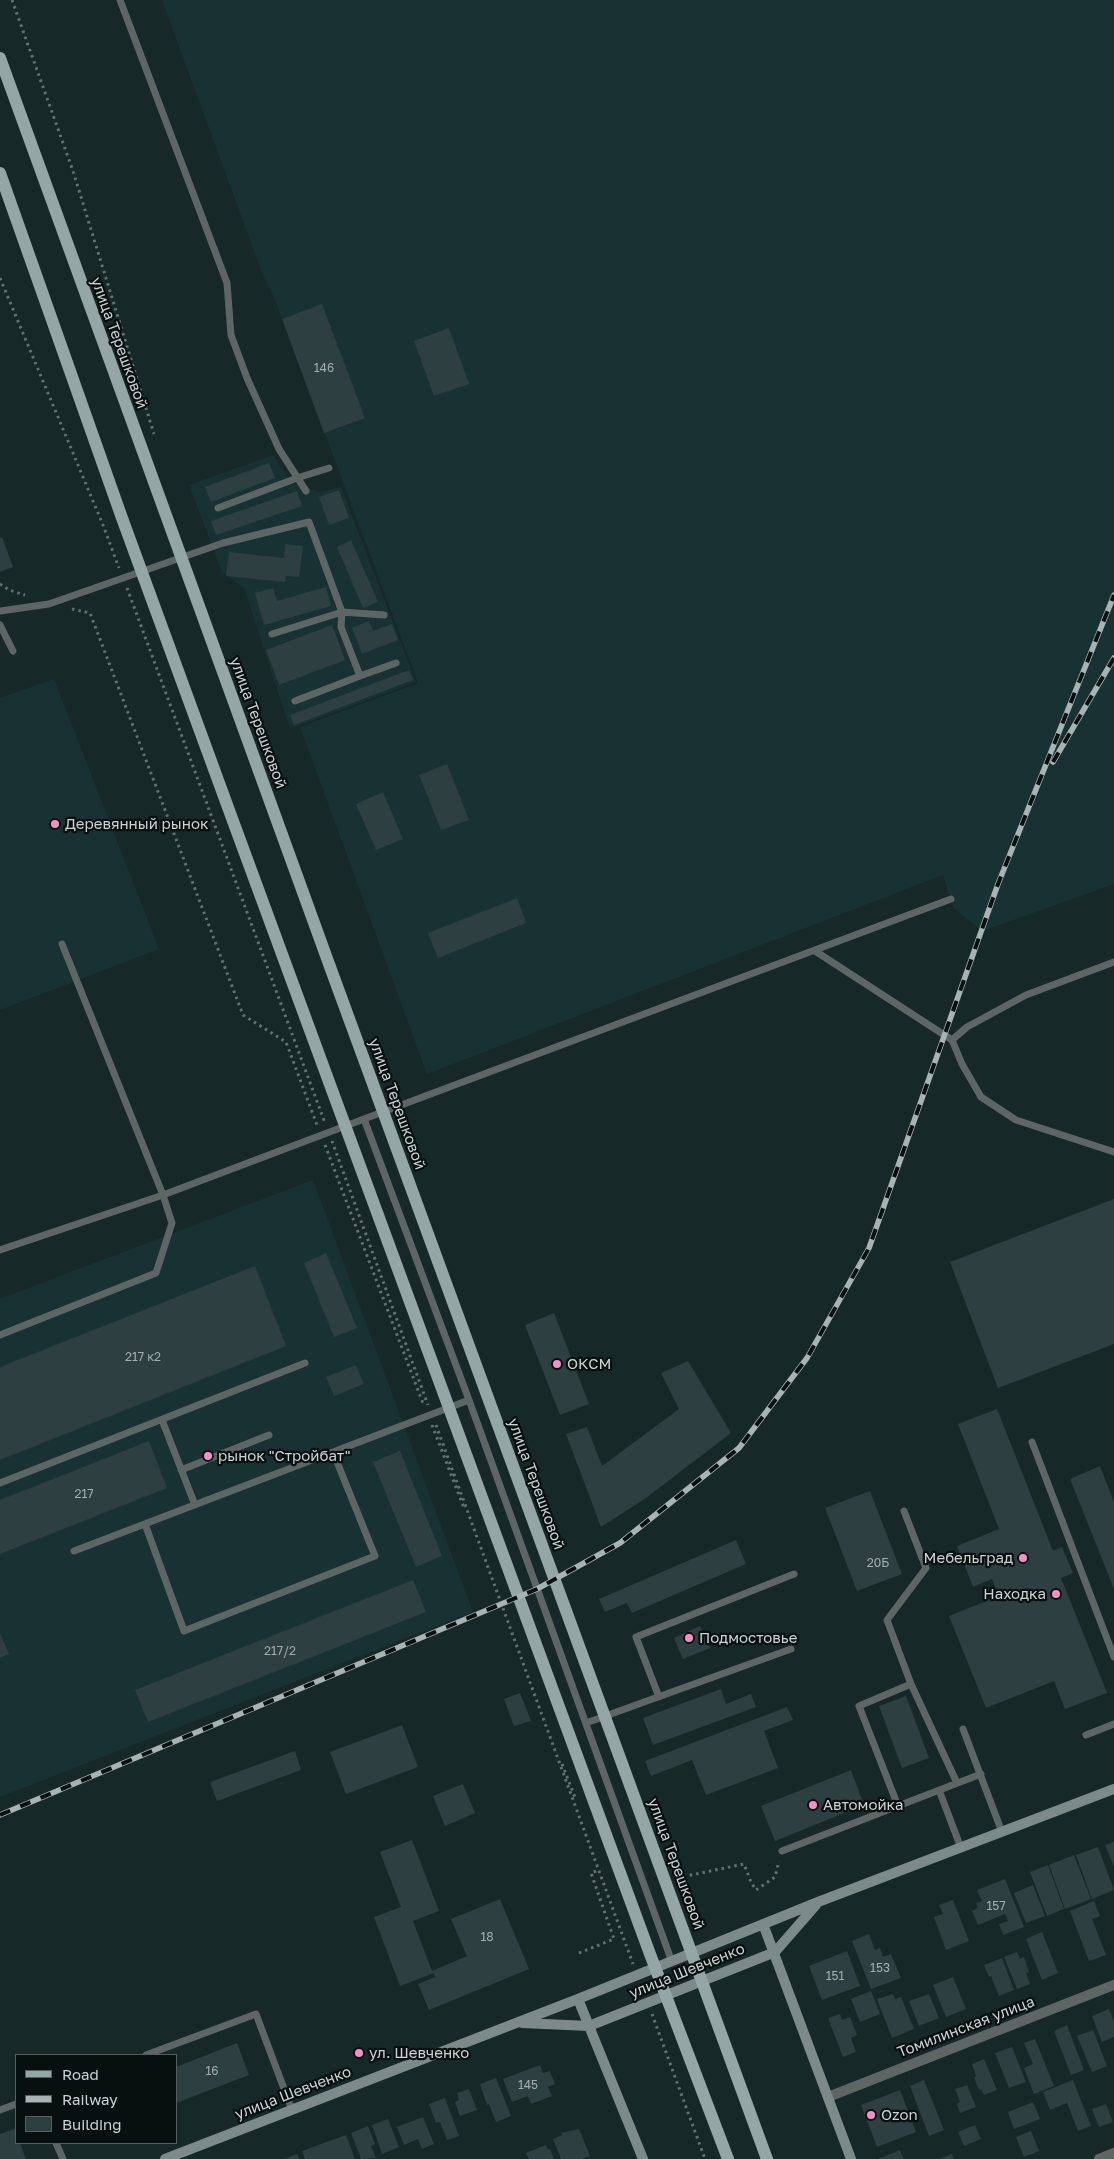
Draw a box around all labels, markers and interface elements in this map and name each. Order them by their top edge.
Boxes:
street label: улица Терешковой [87,275,151,411]
house number: 146 [314,361,334,375]
street label: улица Терешковой [226,655,290,791]
place label: Деревянный рынок [65,815,209,833]
marker: Деревянный рынок [49,818,61,830]
street label: улица Терешковой [365,1036,429,1172]
house number: 217 к2 [125,1350,161,1364]
place label: ОКСМ [567,1355,611,1373]
marker: ОКСМ [551,1358,563,1370]
street label: улица Терешковой [504,1416,568,1552]
place label: рынок "Стройбат" [218,1447,351,1465]
marker: рынок "Стройбат" [202,1450,214,1462]
house number: 217 [74,1487,94,1501]
place label: Мебельград [924,1549,1013,1567]
marker: Мебельград [1017,1552,1029,1564]
house number: 20Б [867,1556,889,1570]
place label: Находка [983,1585,1046,1603]
marker: Находка [1050,1588,1062,1600]
place label: Подмостовье [699,1629,798,1647]
marker: Подмостовье [683,1632,695,1644]
house number: 217/2 [264,1644,296,1658]
street label: улица Терешковой [644,1796,708,1932]
place label: Автомойка [823,1796,903,1814]
marker: Автомойка [807,1799,819,1811]
house number: 157 [986,1899,1006,1913]
house number: 18 [480,1930,494,1944]
street label: улица Шевченко [627,1940,747,2002]
house number: 153 [870,1961,890,1975]
house number: 151 [826,1969,844,1983]
street label: Томилинская улица [895,1993,1037,2061]
place label: ул. Шевченко [369,2044,469,2062]
marker: ул. Шевченко [353,2047,365,2059]
legend [15,2054,178,2144]
street label: улица Шевченко [232,2063,354,2123]
house number: 16 [205,2064,219,2078]
text: Road [62,2065,99,2083]
house number: 145 [518,2078,538,2092]
text: Railway [62,2090,118,2108]
place label: Ozon [881,2106,918,2124]
marker: Ozon [865,2109,877,2121]
text: Building [62,2115,122,2133]

